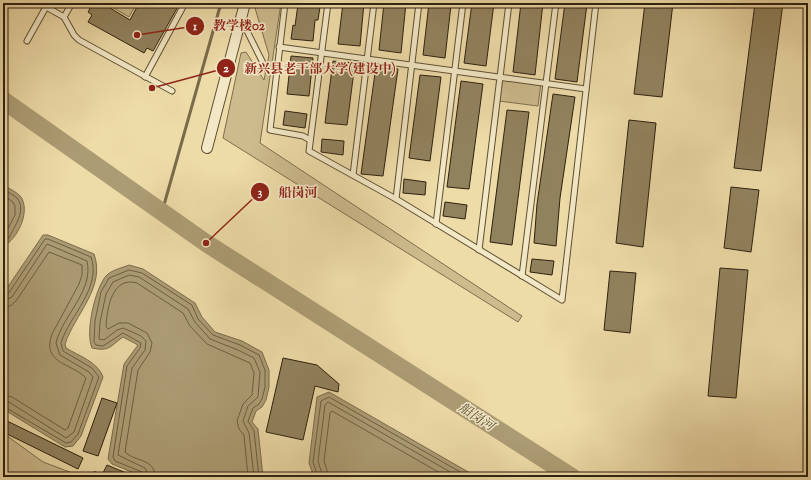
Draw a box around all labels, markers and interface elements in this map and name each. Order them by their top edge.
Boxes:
callout: 教学楼02 [185,13,273,38]
text: 1 [192,18,198,36]
text: 教学楼02 [213,18,266,36]
callout: 新兴县老干部大学(建设中) [216,56,403,81]
text: 2 [223,60,229,78]
text: 新兴县老干部大学(建设中) [244,61,396,79]
callout: 船岗河 [250,180,325,205]
text: 3 [258,184,263,202]
text: 船岗河 [278,185,318,203]
water label: 船岗河 [455,400,499,437]

